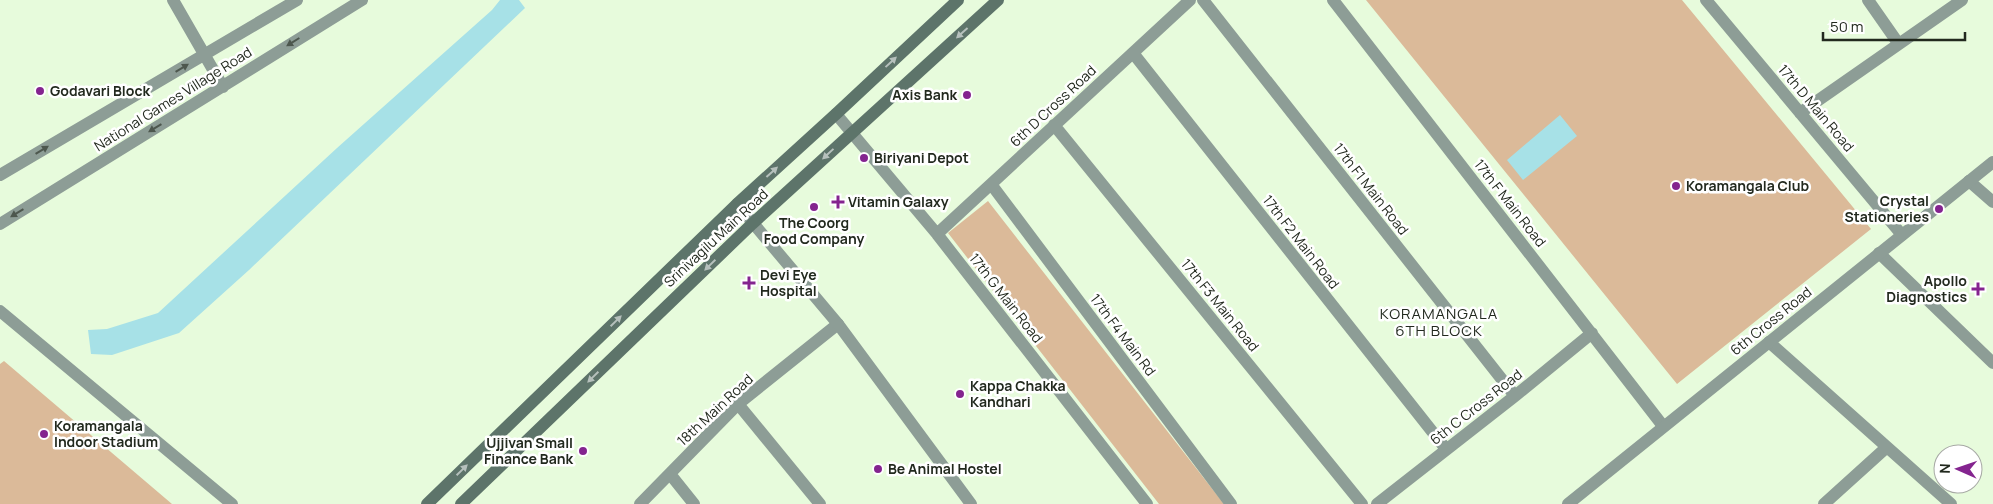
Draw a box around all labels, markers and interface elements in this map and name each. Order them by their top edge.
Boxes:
scale bar [1823,10,1966,42]
text: 50 m [1830,16,1864,37]
one-way arrow [956,27,968,39]
one-way arrow [287,38,300,47]
street label: National Games Village Road [90,42,255,155]
one-way arrow [885,56,897,68]
street label: 17th D Main Road [1774,60,1859,155]
street label: 6th D Cross Road [1005,61,1100,151]
one-way arrow [175,63,188,72]
place label: Godavari Block [50,81,150,100]
marker: Godavari Block [34,85,46,97]
place label: Axis Bank [892,85,957,104]
marker: Axis Bank [961,89,973,101]
one-way arrow [149,124,162,133]
street label: 17th F1 Main Road [1330,139,1413,239]
one-way arrow [35,146,48,155]
one-way arrow [823,148,835,160]
place label: Biriyani Depot [874,148,969,167]
marker: Biriyani Depot [858,152,870,164]
street label: 17th F Main Road [1470,155,1551,250]
one-way arrow [765,167,778,178]
place label: Koramangala Club [1686,176,1810,195]
marker: Koramangala Club [1670,180,1682,192]
street label: Srinivagilu Main Road [659,184,772,291]
street label: 17th F2 Main Road [1259,191,1344,293]
place label: Crystal Stationeries [1844,191,1929,226]
place label: Vitamin Galaxy [848,192,949,211]
marker: Vitamin Galaxy [832,196,844,208]
marker: The Coorg Food Company [808,201,820,213]
marker: Crystal Stationeries [1933,203,1945,215]
one-way arrow [10,209,23,218]
place label: The Coorg Food Company [764,213,864,248]
street label: 17th G Main Road [965,249,1047,346]
street label: 17th F3 Main Road [1177,254,1264,355]
one-way arrow [704,259,716,271]
place label: Devi Eye Hospital [760,265,817,300]
place label: Apollo Diagnostics [1886,271,1967,306]
marker: Devi Eye Hospital [742,276,756,290]
street label: 6th Cross Road [1726,282,1815,359]
marker: Apollo Diagnostics [1971,282,1985,296]
street label: 17th F4 Main Rd [1086,290,1161,380]
district label: KORAMANGALA 6TH BLOCK [1380,303,1498,341]
one-way arrow [610,315,622,327]
street label: 6th C Cross Road [1426,365,1526,449]
street label: 18th Main Road [673,369,757,450]
one-way arrow [587,371,599,383]
place label: Kappa Chakka Kandhari [970,376,1066,411]
marker: Kappa Chakka Kandhari [954,388,966,400]
place label: Koramangala Indoor Stadium [54,416,158,451]
marker: Koramangala Indoor Stadium [38,428,50,440]
place label: Ujjivan Small Finance Bank [484,433,573,468]
north arrow [1933,444,1983,494]
marker: Ujjivan Small Finance Bank [577,445,589,457]
place label: Be Animal Hostel [888,459,1002,478]
marker: Be Animal Hostel [872,463,884,475]
text: N [1935,463,1954,474]
one-way arrow [455,464,467,476]

